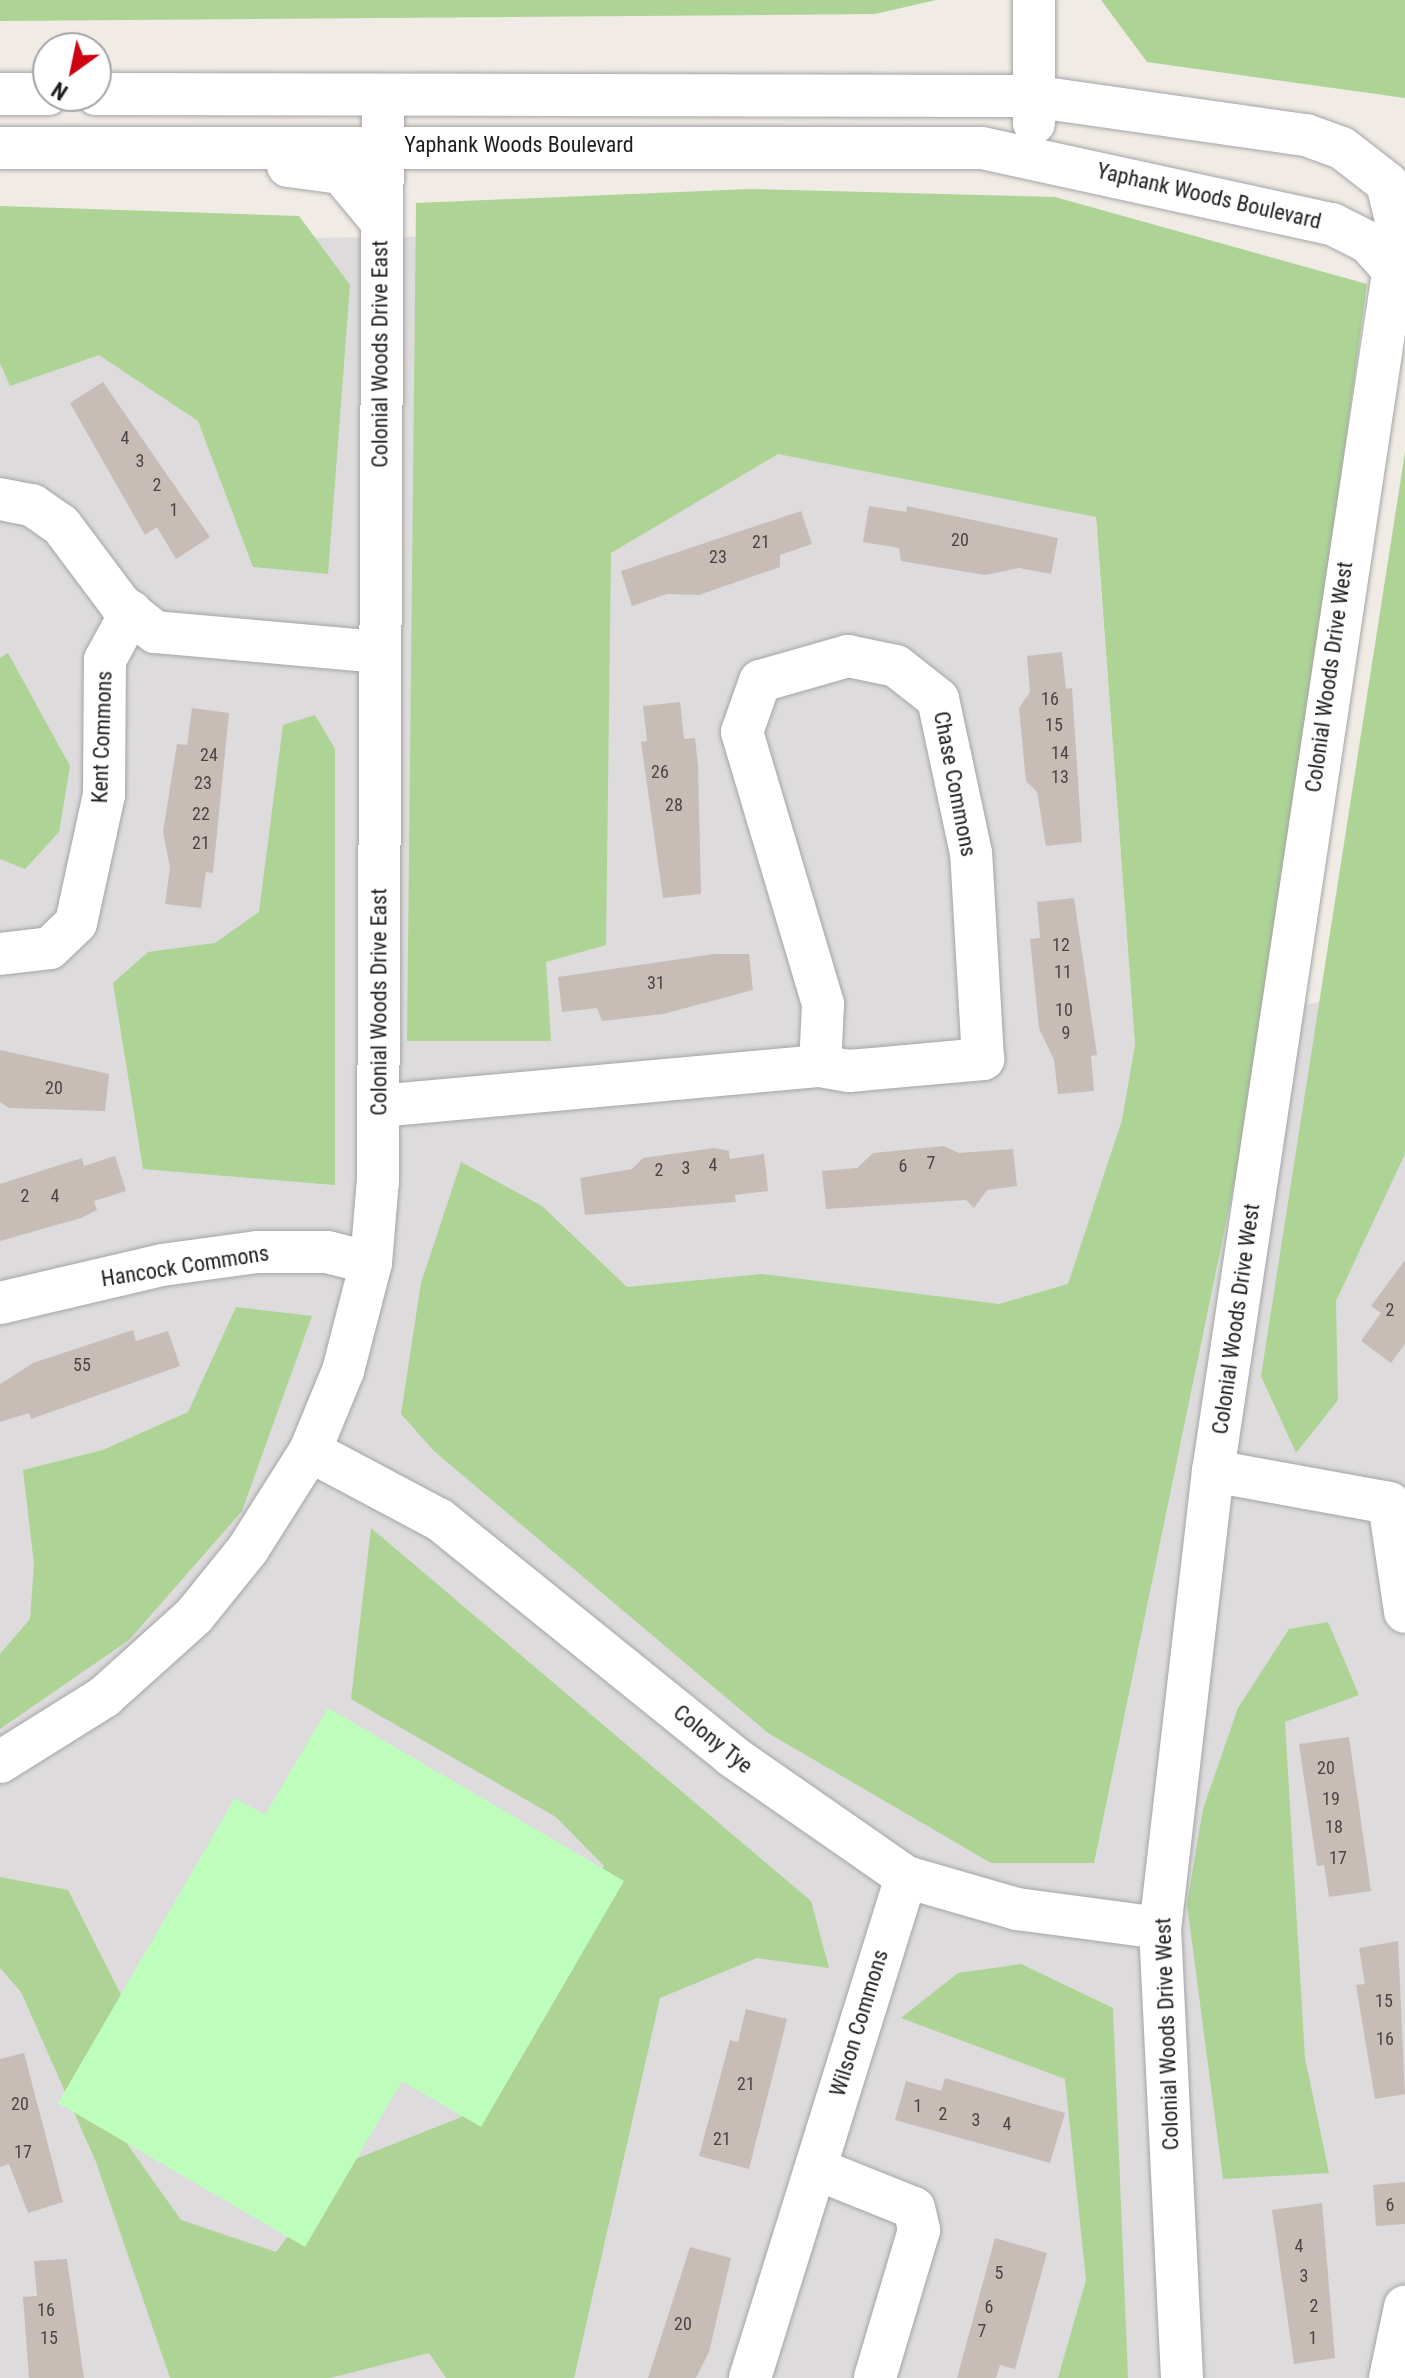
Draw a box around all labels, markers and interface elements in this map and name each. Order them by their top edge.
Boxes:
north arrow [32,32,112,112]
text: N [47,77,72,105]
street label: Yaphank Woods Boulevard [404,132,634,158]
street label: Yaphank Woods Boulevard [1094,157,1324,235]
street label: Colonial Woods Drive East [367,240,393,468]
house number: 4 [121,427,129,449]
house number: 3 [136,450,144,472]
house number: 2 [153,474,161,496]
house number: 1 [170,499,178,521]
house number: 20 [951,529,969,551]
house number: 21 [752,531,770,553]
house number: 23 [709,546,727,568]
street label: Colonial Woods Drive West [1300,560,1358,794]
street label: Kent Commons [86,670,118,804]
house number: 16 [1041,688,1059,710]
street label: Chase Commons [928,709,982,859]
house number: 15 [1045,714,1063,736]
house number: 14 [1051,742,1069,764]
house number: 24 [200,744,218,766]
house number: 26 [651,761,669,783]
house number: 13 [1051,766,1069,788]
house number: 23 [194,772,212,794]
house number: 28 [665,794,683,816]
house number: 22 [192,803,210,825]
house number: 21 [192,832,210,854]
street label: Colonial Woods Drive East [366,888,392,1116]
house number: 12 [1052,934,1070,956]
house number: 11 [1054,961,1072,983]
house number: 31 [647,972,665,994]
house number: 10 [1055,999,1073,1021]
house number: 9 [1062,1022,1070,1044]
house number: 20 [45,1077,63,1099]
house number: 7 [927,1152,935,1174]
house number: 4 [709,1154,717,1176]
house number: 6 [899,1155,907,1177]
house number: 3 [682,1157,690,1179]
house number: 2 [655,1159,663,1181]
house number: 2 [21,1185,29,1207]
house number: 4 [51,1185,59,1207]
street label: Colonial Woods Drive West [1207,1202,1265,1436]
street label: Hancock Commons [99,1240,271,1292]
house number: 2 [1386,1299,1394,1321]
house number: 55 [73,1354,91,1376]
street label: Colony Tye [668,1699,758,1779]
house number: 20 [1317,1757,1335,1779]
house number: 19 [1322,1788,1340,1810]
house number: 18 [1325,1816,1343,1838]
house number: 17 [1329,1847,1347,1869]
street label: Colonial Woods Drive West [1150,1917,1184,2151]
street label: Wilson Commons [824,1946,894,2100]
house number: 15 [1375,1990,1393,2012]
house number: 16 [1376,2028,1394,2050]
house number: 21 [737,2073,755,2095]
house number: 20 [11,2093,29,2115]
house number: 1 [914,2095,922,2117]
house number: 2 [939,2103,947,2125]
house number: 3 [972,2109,980,2131]
house number: 4 [1003,2113,1011,2135]
house number: 21 [713,2128,731,2150]
house number: 17 [14,2141,32,2163]
house number: 6 [1386,2194,1394,2216]
house number: 4 [1295,2235,1303,2257]
house number: 5 [995,2262,1003,2284]
house number: 3 [1300,2265,1308,2287]
house number: 2 [1310,2295,1318,2317]
house number: 6 [985,2296,993,2318]
house number: 16 [37,2299,55,2321]
house number: 20 [674,2313,692,2335]
house number: 7 [978,2320,986,2342]
house number: 15 [40,2327,58,2349]
house number: 1 [1309,2327,1317,2349]

